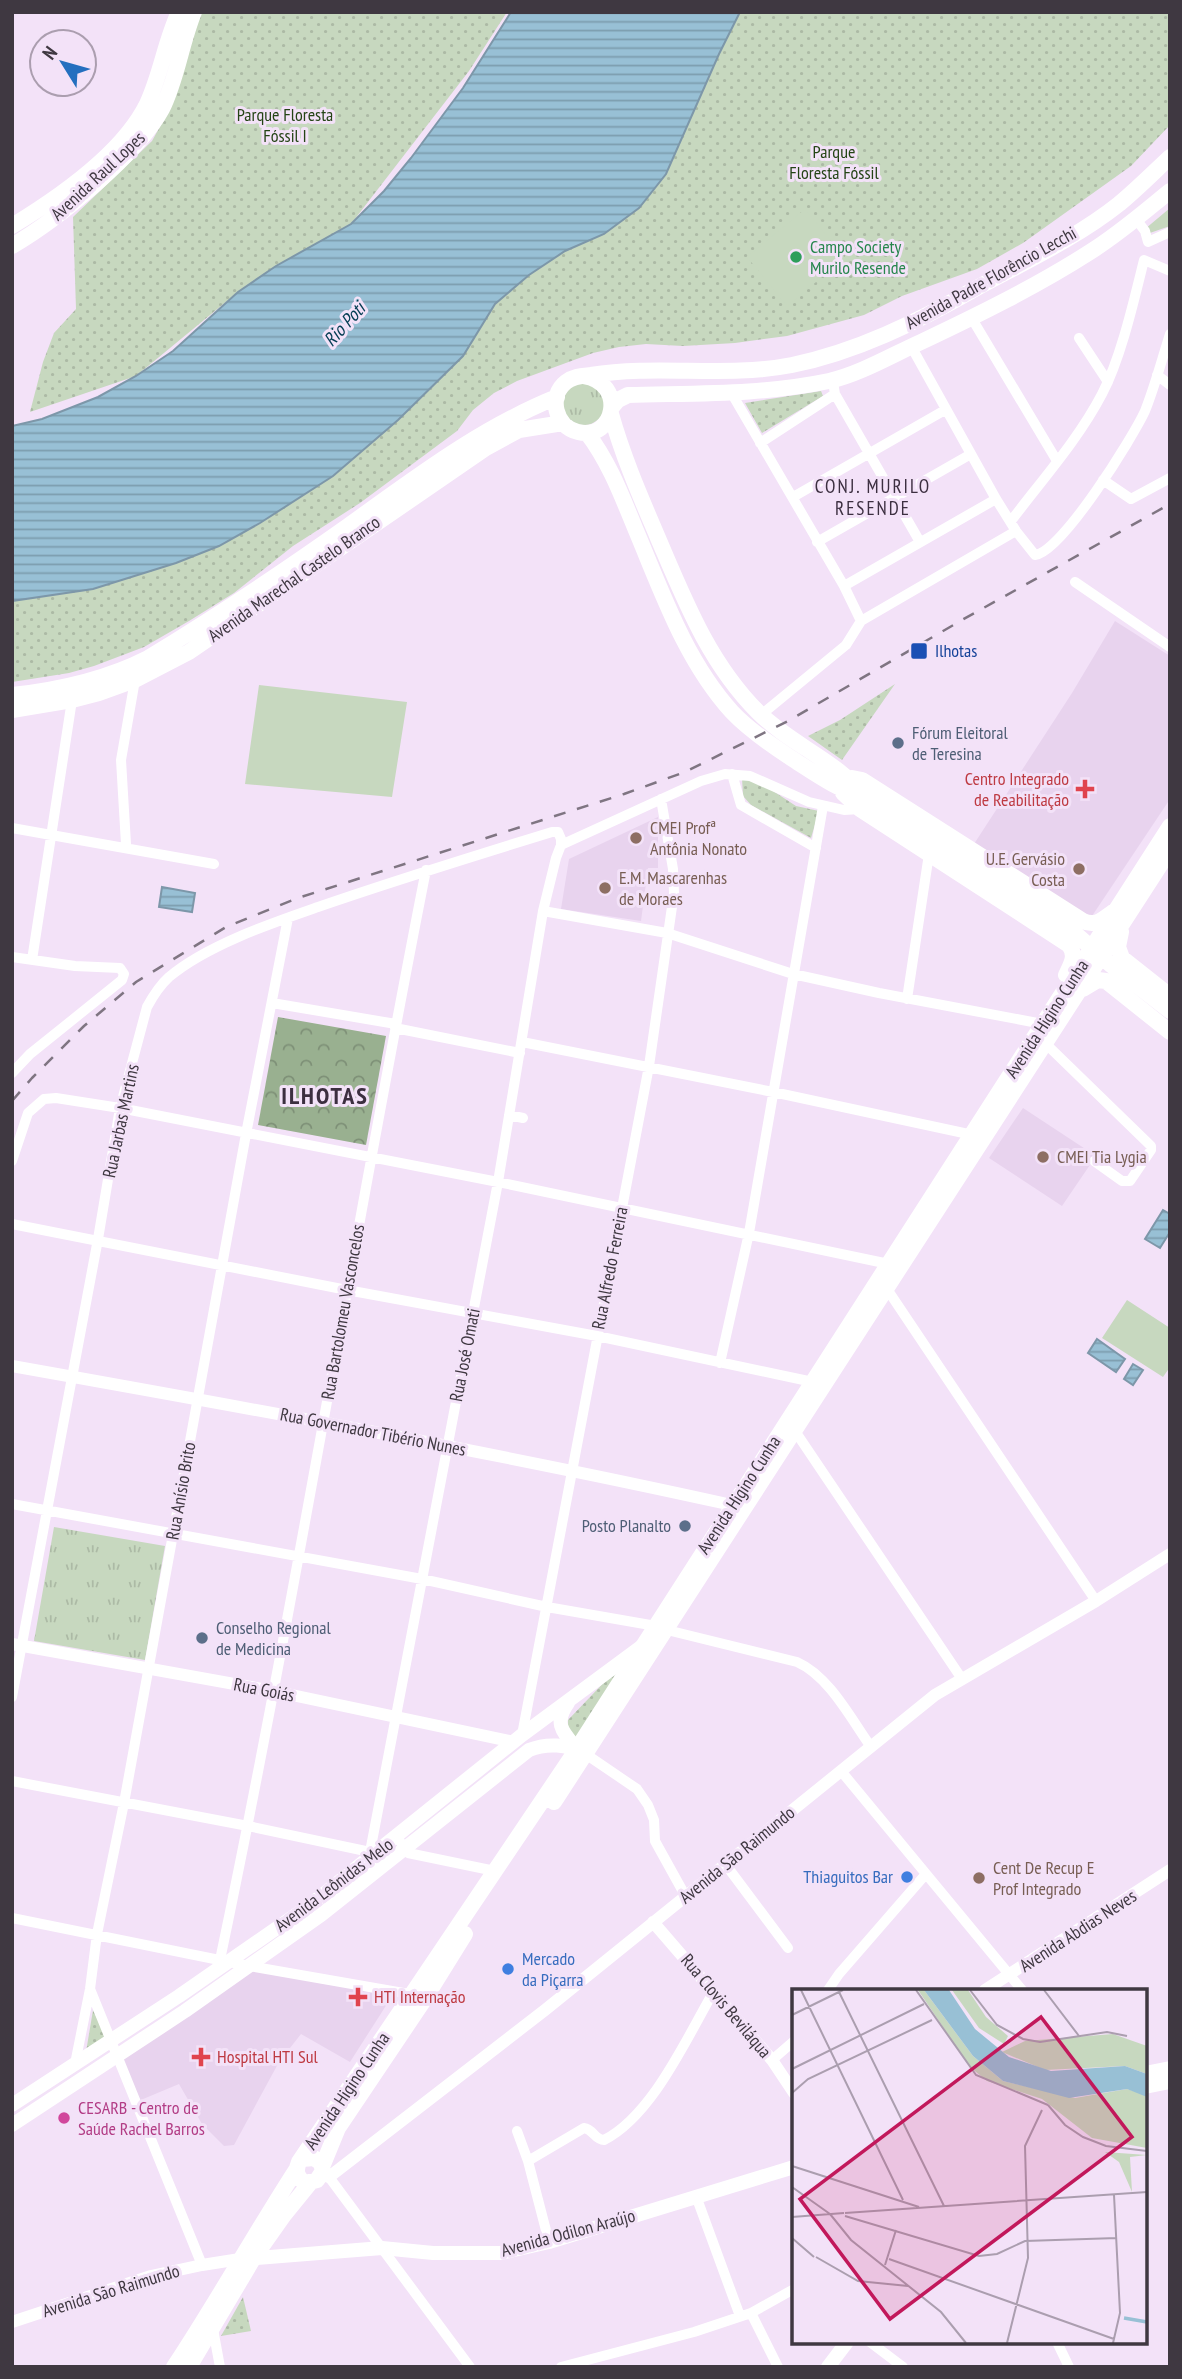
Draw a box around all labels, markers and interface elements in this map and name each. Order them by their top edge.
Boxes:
north arrow [28,28,98,98]
text: N [37,41,62,64]
park label: Parque Floresta Fóssil I [237,103,333,147]
street label: Avenida Raul Lopes [46,126,150,225]
park label: Parque Floresta Fóssil [789,140,879,184]
street label: Avenida Padre Florêncio Lecchi [901,221,1080,334]
place label: Campo Society Murilo Resende [810,235,906,279]
marker: Campo Society Murilo Resende [788,249,804,265]
water label: Rio Poti [318,295,372,351]
district label: CONJ. MURILO RESENDE [815,474,931,520]
street label: Avenida Marechal Castelo Branco [203,510,385,647]
place label: Ilhotas [935,639,977,662]
marker: Ilhotas [909,641,929,661]
place label: Fórum Eleitoral de Teresina [912,721,1008,765]
marker: Fórum Eleitoral de Teresina [890,735,906,751]
place label: Centro Integrado de Reabilitação [965,767,1069,811]
marker: Centro Integrado de Reabilitação [1075,779,1095,799]
place label: CMEI Profª Antônia Nonato [650,816,747,860]
marker: CMEI Profª Antônia Nonato [628,830,644,846]
place label: U.E. Gervásio Costa [986,847,1065,891]
marker: U.E. Gervásio Costa [1071,861,1087,877]
place label: E.M. Mascarenhas de Moraes [619,866,727,910]
marker: E.M. Mascarenhas de Moraes [597,880,613,896]
street label: Avenida Higino Cunha [1000,955,1093,1082]
street label: Rua Jarbas Martins [97,1062,144,1180]
district label: ILHOTAS [281,1080,369,1111]
place label: CMEI Tia Lygia [1057,1145,1147,1168]
marker: CMEI Tia Lygia [1035,1149,1051,1165]
street label: Rua Alfredo Ferreira [586,1205,633,1331]
street label: Rua Bartolomeu Vasconcelos [316,1222,369,1401]
street label: Rua José Omati [444,1306,485,1404]
street label: Rua Governador Tibério Nunes [278,1402,468,1461]
street label: Avenida Higino Cunha [692,1431,785,1558]
street label: Rua Anísio Brito [161,1440,200,1542]
place label: Posto Planalto [582,1514,671,1537]
marker: Posto Planalto [677,1518,693,1534]
place label: Conselho Regional de Medicina [216,1616,331,1660]
marker: Conselho Regional de Medicina [194,1630,210,1646]
street label: Rua Goiás [232,1672,296,1707]
street label: Avenida São Raimundo [674,1801,799,1908]
street label: Avenida Leônidas Melo [270,1832,398,1937]
place label: Cent De Recup E Prof Integrado [993,1856,1094,1900]
place label: Thiaguitos Bar [803,1865,893,1888]
marker: Thiaguitos Bar [899,1869,915,1885]
marker: Cent De Recup E Prof Integrado [971,1870,987,1886]
street label: Avenida Abdias Neves [1015,1884,1141,1977]
place label: Mercado da Piçarra [522,1947,584,1991]
street label: Rua Clovis Beviláqua [676,1949,777,2062]
marker: Mercado da Piçarra [500,1961,516,1977]
place label: HTI Internação [374,1985,466,2008]
marker: HTI Internação [348,1987,368,2007]
inset map [792,1989,1147,2344]
street label: Avenida Higino Cunha [299,2028,394,2154]
place label: Hospital HTI Sul [217,2045,319,2068]
marker: Hospital HTI Sul [191,2047,211,2067]
place label: CESARB - Centro de Saúde Rachel Barros [78,2096,205,2140]
marker: CESARB - Centro de Saúde Rachel Barros [56,2110,72,2126]
street label: Avenida Odilon Araújo [498,2204,638,2261]
street label: Avenida São Raimundo [39,2259,182,2322]

